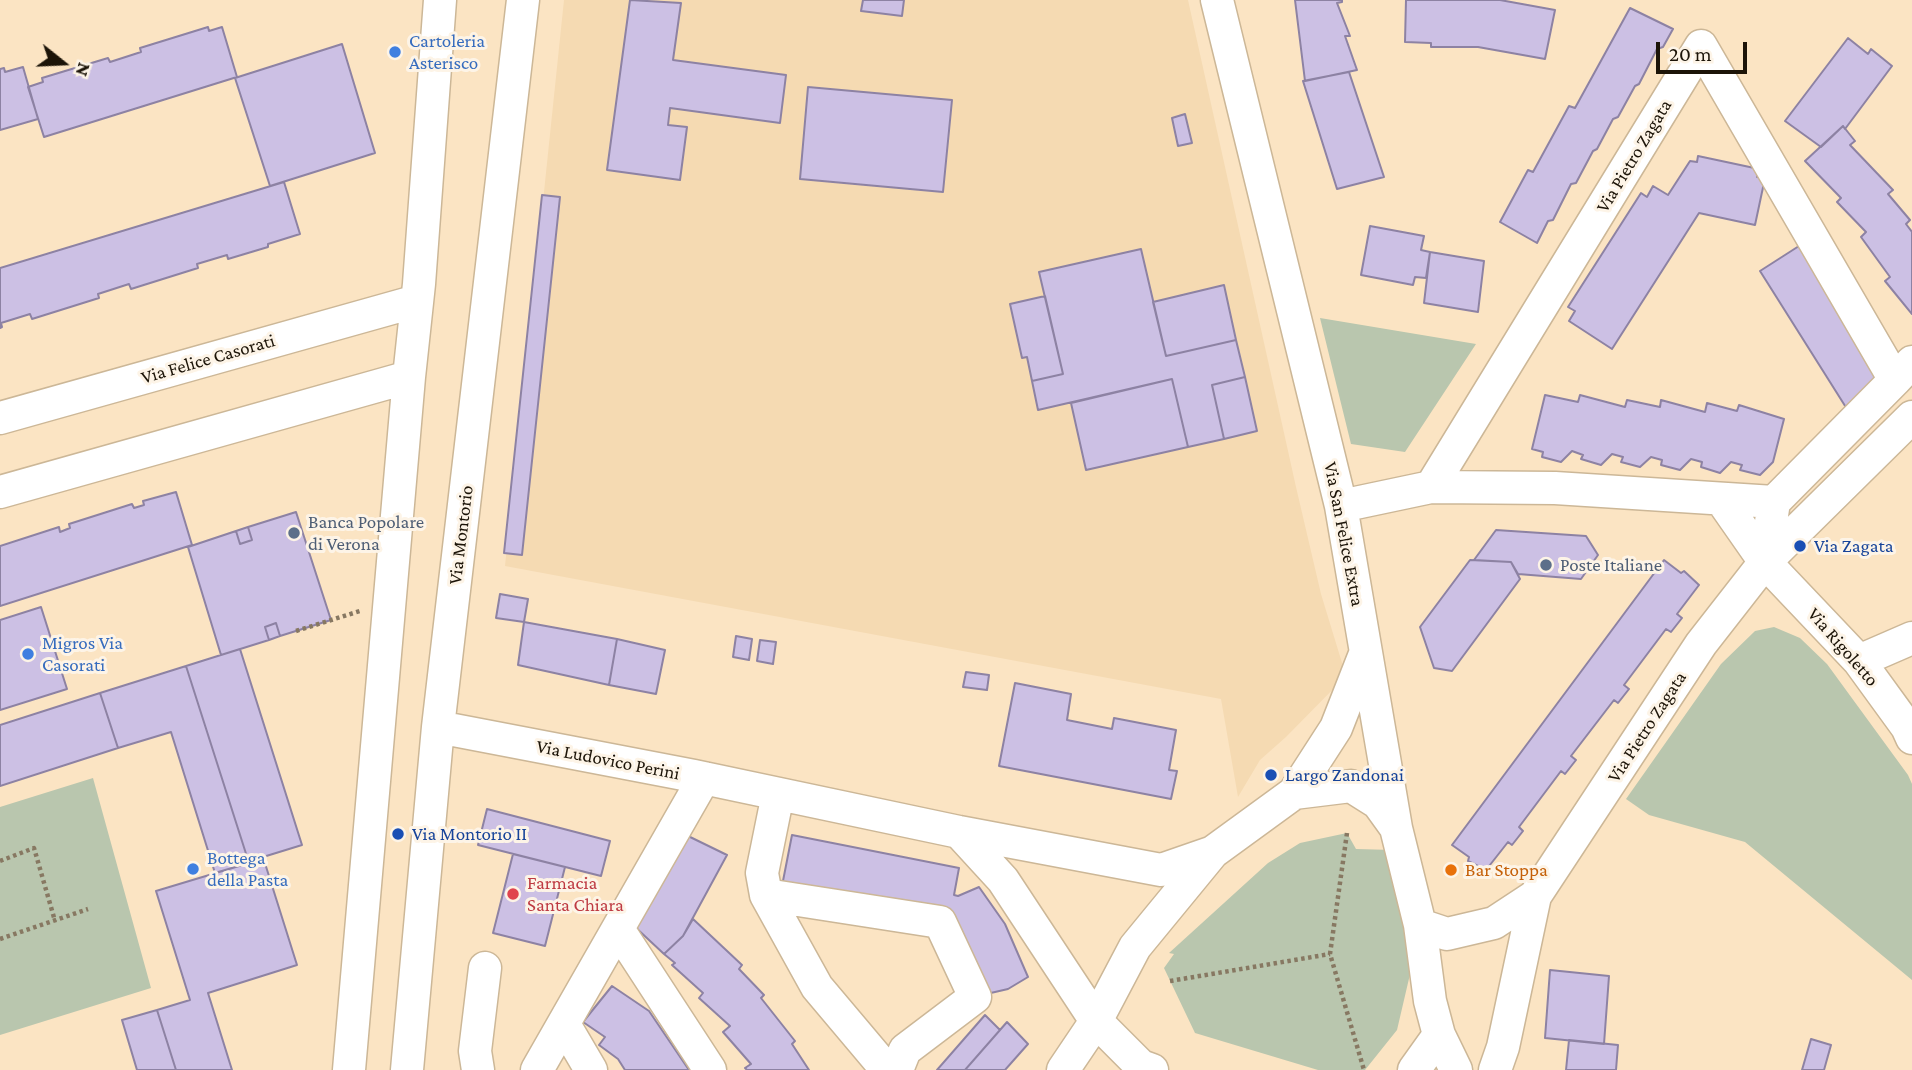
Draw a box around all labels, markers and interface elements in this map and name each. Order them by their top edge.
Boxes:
north arrow [28,28,98,98]
scale bar [1660,28,1751,72]
place label: Cartoleria Asterisco [409,30,485,74]
text: 20 m [1669,42,1712,66]
marker: Cartoleria Asterisco [387,44,403,60]
text: N [71,60,95,79]
street label: Via Pietro Zagata [1591,95,1677,217]
street label: Via Felice Casorati [138,329,278,389]
street label: Via San Felice Extra [1319,460,1369,608]
street label: Via Montorio [444,484,478,586]
place label: Banca Popolare di Verona [308,511,424,555]
marker: Banca Popolare di Verona [286,525,302,541]
place label: Via Zagata [1814,535,1893,557]
marker: Via Zagata [1792,538,1808,554]
place label: Poste Italiane [1560,554,1662,576]
marker: Poste Italiane [1538,557,1554,573]
street label: Via Rigoletto [1803,603,1883,691]
place label: Migros Via Casorati [42,632,123,676]
marker: Migros Via Casorati [20,646,36,662]
street label: Via Pietro Zagata [1603,667,1691,787]
street label: Via Ludovico Perini [534,735,682,785]
place label: Largo Zandonai [1285,764,1404,786]
marker: Largo Zandonai [1263,767,1279,783]
place label: Via Montorio II [412,823,527,845]
marker: Via Montorio II [390,826,406,842]
place label: Bottega della Pasta [207,847,288,891]
place label: Bar Stoppa [1465,859,1548,881]
marker: Bottega della Pasta [185,861,201,877]
marker: Bar Stoppa [1443,862,1459,878]
place label: Farmacia Santa Chiara [527,872,624,916]
marker: Farmacia Santa Chiara [505,886,521,902]

